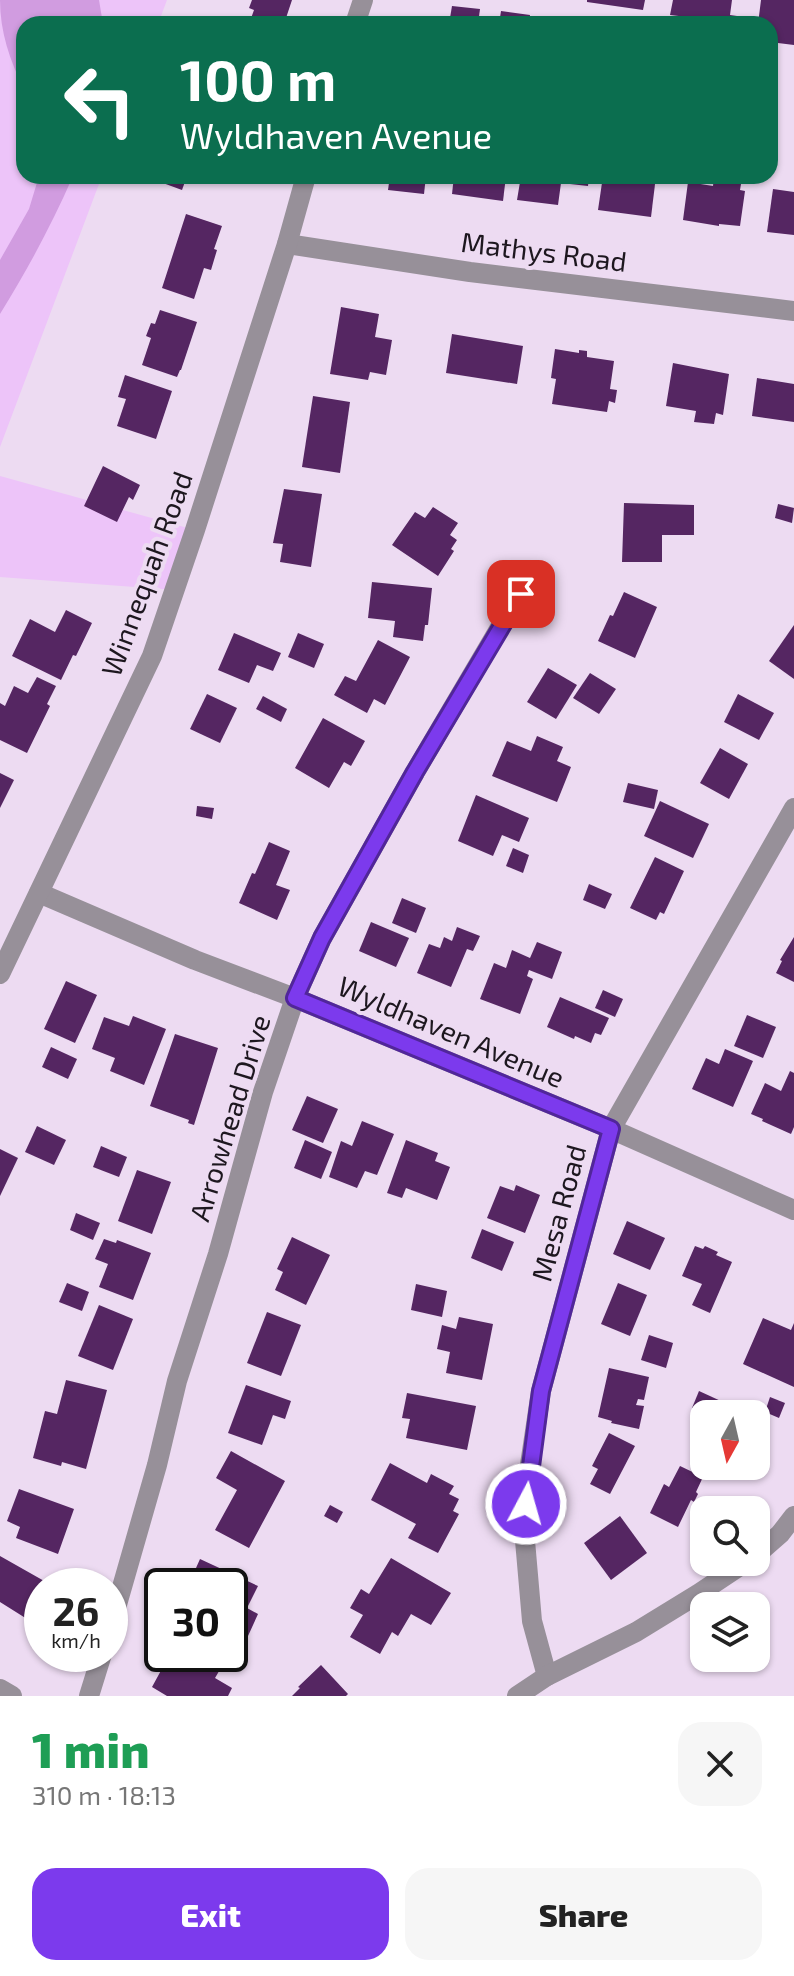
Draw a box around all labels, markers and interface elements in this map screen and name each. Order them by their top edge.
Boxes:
text: 100 m [180,45,336,112]
icon: left [48,48,152,152]
text: Wyldhaven Avenue [180,113,492,156]
street label: Mathys Road [459,224,629,278]
street label: Winnequah Road [93,467,199,681]
pin [487,560,555,628]
icon: arrive [499,572,543,616]
street label: Wyldhaven Avenue [333,968,570,1094]
street label: Arrowhead Drive [182,1010,277,1225]
street label: Mesa Road [524,1141,593,1285]
north arrow [690,1400,770,1480]
map controls [690,1400,770,1672]
position arrow [484,1462,568,1546]
button: search [690,1496,770,1576]
speed limit sign: 30 [144,1568,248,1672]
text: 26 [53,1586,99,1634]
button: layers [690,1592,770,1672]
text: km/h [51,1628,101,1652]
text: 1 min [32,1720,150,1778]
button: close [678,1722,762,1806]
text: 310 m · 18:13 [32,1779,176,1810]
button: Exit [32,1868,389,1960]
button: Share [405,1868,762,1960]

